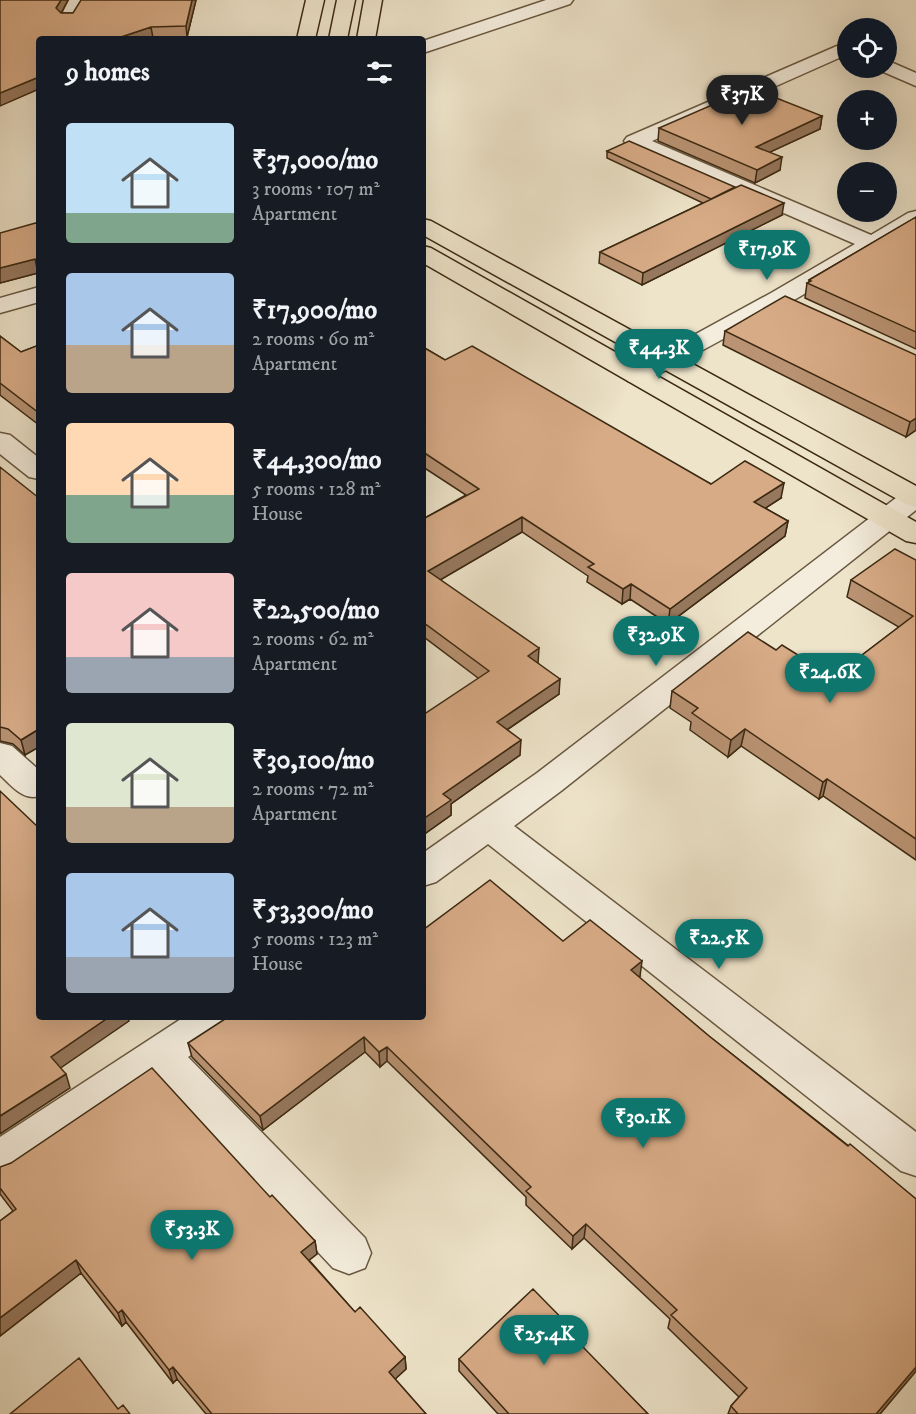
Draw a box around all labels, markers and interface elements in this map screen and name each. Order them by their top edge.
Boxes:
map controls [837,18,897,222]
button: locate [837,18,897,78]
text: 9 homes [66,56,150,89]
icon: filters [363,56,396,89]
pin: ₹37K [706,75,778,126]
text: ₹37K [720,82,764,107]
button: + [837,90,897,150]
text: ₹37,000/mo [252,144,378,177]
icon: home [114,147,186,219]
button: − [837,162,897,222]
text: 3 rooms · 107 m² [252,177,380,202]
text: Apartment [252,202,337,227]
pin: ₹17.9K [718,230,816,281]
text: ₹17.9K [738,237,796,262]
text: ₹17,900/mo [252,294,377,327]
icon: home [114,297,186,369]
text: 2 rooms · 60 m² [252,327,374,352]
pin: ₹44.3K [610,329,708,380]
text: ₹44.3K [628,336,690,361]
text: Apartment [252,352,337,377]
text: ₹44,300/mo [252,444,381,477]
icon: home [114,447,186,519]
text: 5 rooms · 128 m² [252,477,381,502]
text: House [252,502,303,527]
text: ₹22,500/mo [252,594,379,627]
icon: home [114,597,186,669]
pin: ₹32.9K [607,616,705,667]
text: ₹32.9K [627,623,685,648]
text: 2 rooms · 62 m² [252,627,374,652]
text: Apartment [252,652,337,677]
pin: ₹24.6K [781,653,879,704]
text: ₹24.6K [799,660,861,685]
text: ₹30,100/mo [252,744,374,777]
icon: home [114,747,186,819]
text: 2 rooms · 72 m² [252,777,374,802]
text: Apartment [252,802,337,827]
text: ₹53,300/mo [252,894,373,927]
icon: home [114,897,186,969]
pin: ₹22.5K [670,919,768,970]
text: ₹22.5K [689,926,749,951]
text: 5 rooms · 123 m² [252,927,378,952]
text: House [252,952,303,977]
pin: ₹30.1K [594,1098,692,1149]
text: ₹30.1K [615,1105,671,1130]
pin: ₹53.3K [143,1210,241,1261]
text: ₹53.3K [164,1217,220,1242]
pin: ₹25.4K [495,1315,593,1366]
text: ₹25.4K [514,1322,575,1347]

